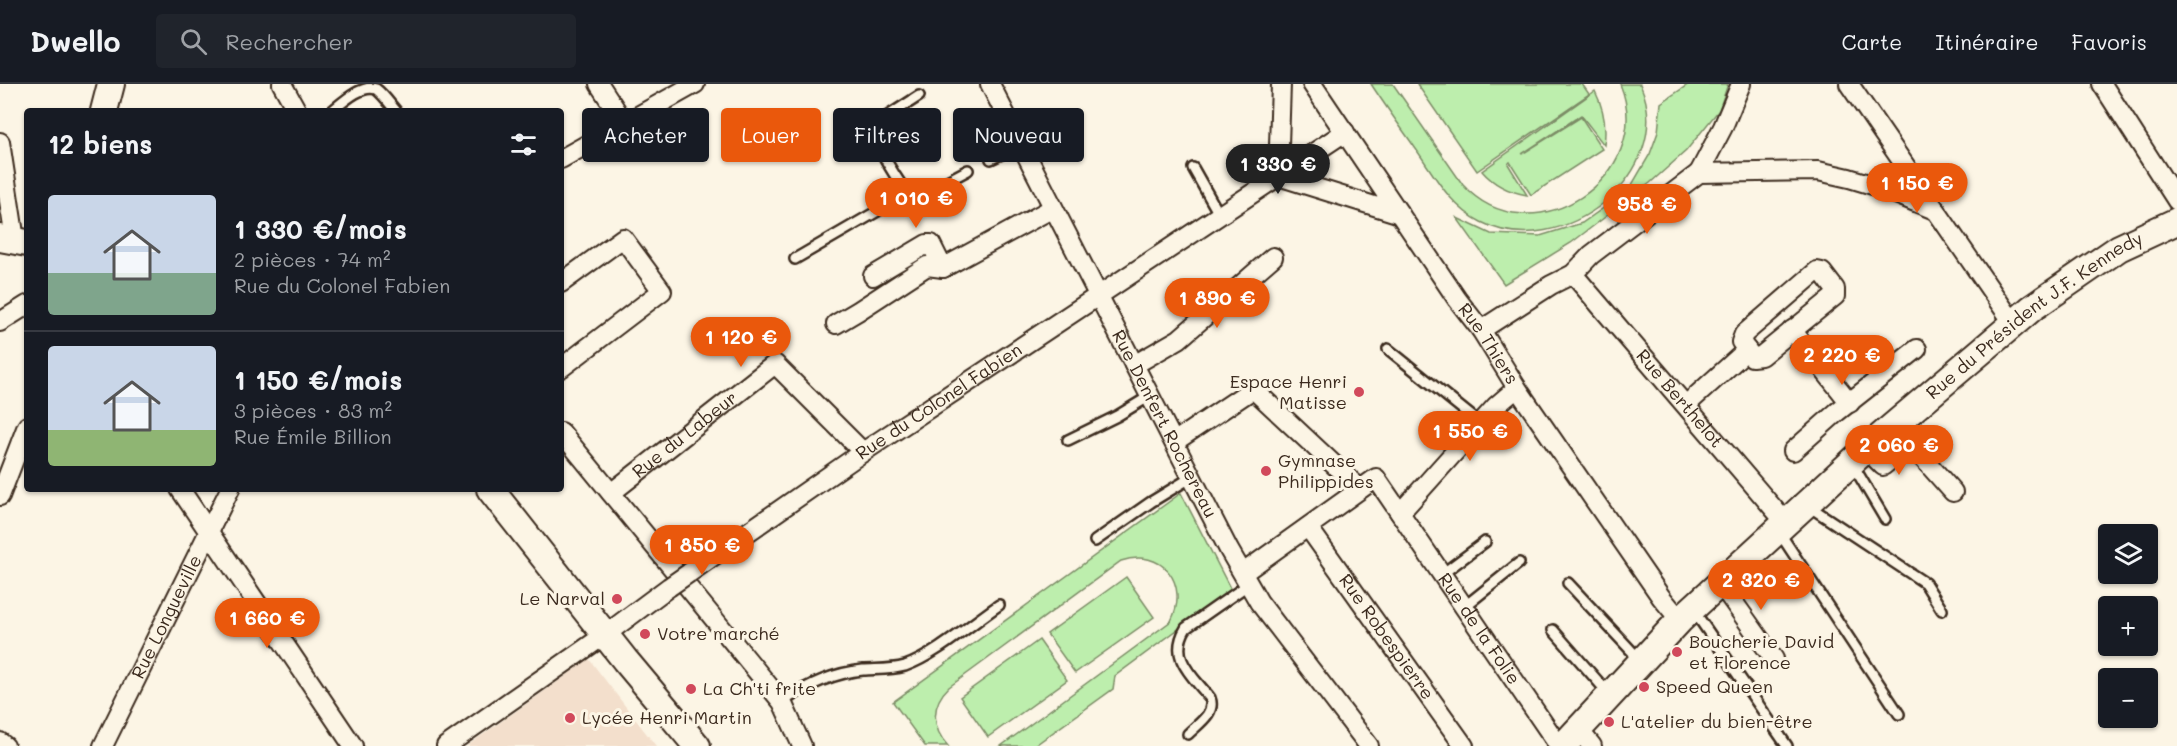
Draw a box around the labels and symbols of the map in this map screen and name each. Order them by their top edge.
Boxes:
pin: 1 330 € [1223,144,1333,195]
pin: 1 150 € [1862,163,1972,214]
pin: 1 010 € [861,178,971,229]
pin: 958 € [1605,184,1689,235]
street label: Rue du Président J.F. Kennedy [1920,226,2146,404]
pin: 1 890 € [1162,278,1272,329]
street label: Rue Thiers [1453,298,1525,388]
pin: 1 120 € [686,317,796,368]
street label: Rue Denfert Rochereau [1107,325,1223,522]
pin: 2 220 € [1787,335,1897,386]
street label: Rue du Colonel Fabien [850,337,1026,465]
street label: Rue Berthelot [1632,344,1729,452]
place label: Espace Henri Matisse [1230,369,1347,414]
street label: Rue du Labeur [627,385,742,483]
marker: Espace Henri Matisse [1352,385,1366,399]
pin: 1 550 € [1415,411,1525,462]
pin: 2 060 € [1844,425,1954,476]
place label: Gymnase Philippides [1278,448,1374,493]
marker: Gymnase Philippides [1259,464,1273,478]
pin: 1 850 € [647,525,757,576]
street label: Rue Longueville [125,551,207,682]
pin: 2 320 € [1706,560,1816,611]
street label: Rue de la Folie [1433,568,1526,689]
street label: Rue Robespierre [1334,569,1440,704]
place label: Le Narval [520,586,605,610]
marker: Le Narval [610,592,624,606]
pin: 1 660 € [212,598,322,649]
place label: Votre marché [657,621,780,645]
marker: Votre marché [638,627,652,641]
place label: Boucherie David et Florence [1689,629,1834,674]
marker: Boucherie David et Florence [1670,645,1684,659]
place label: Speed Queen [1656,674,1773,698]
place label: La Ch'ti frite [703,676,816,700]
marker: Speed Queen [1637,680,1651,694]
marker: La Ch'ti frite [684,682,698,696]
place label: Lycée Henri Martin [582,705,752,729]
place label: L'atelier du bien-être [1621,709,1813,733]
marker: Lycée Henri Martin [563,711,577,725]
marker: L'atelier du bien-être [1602,715,1616,729]

